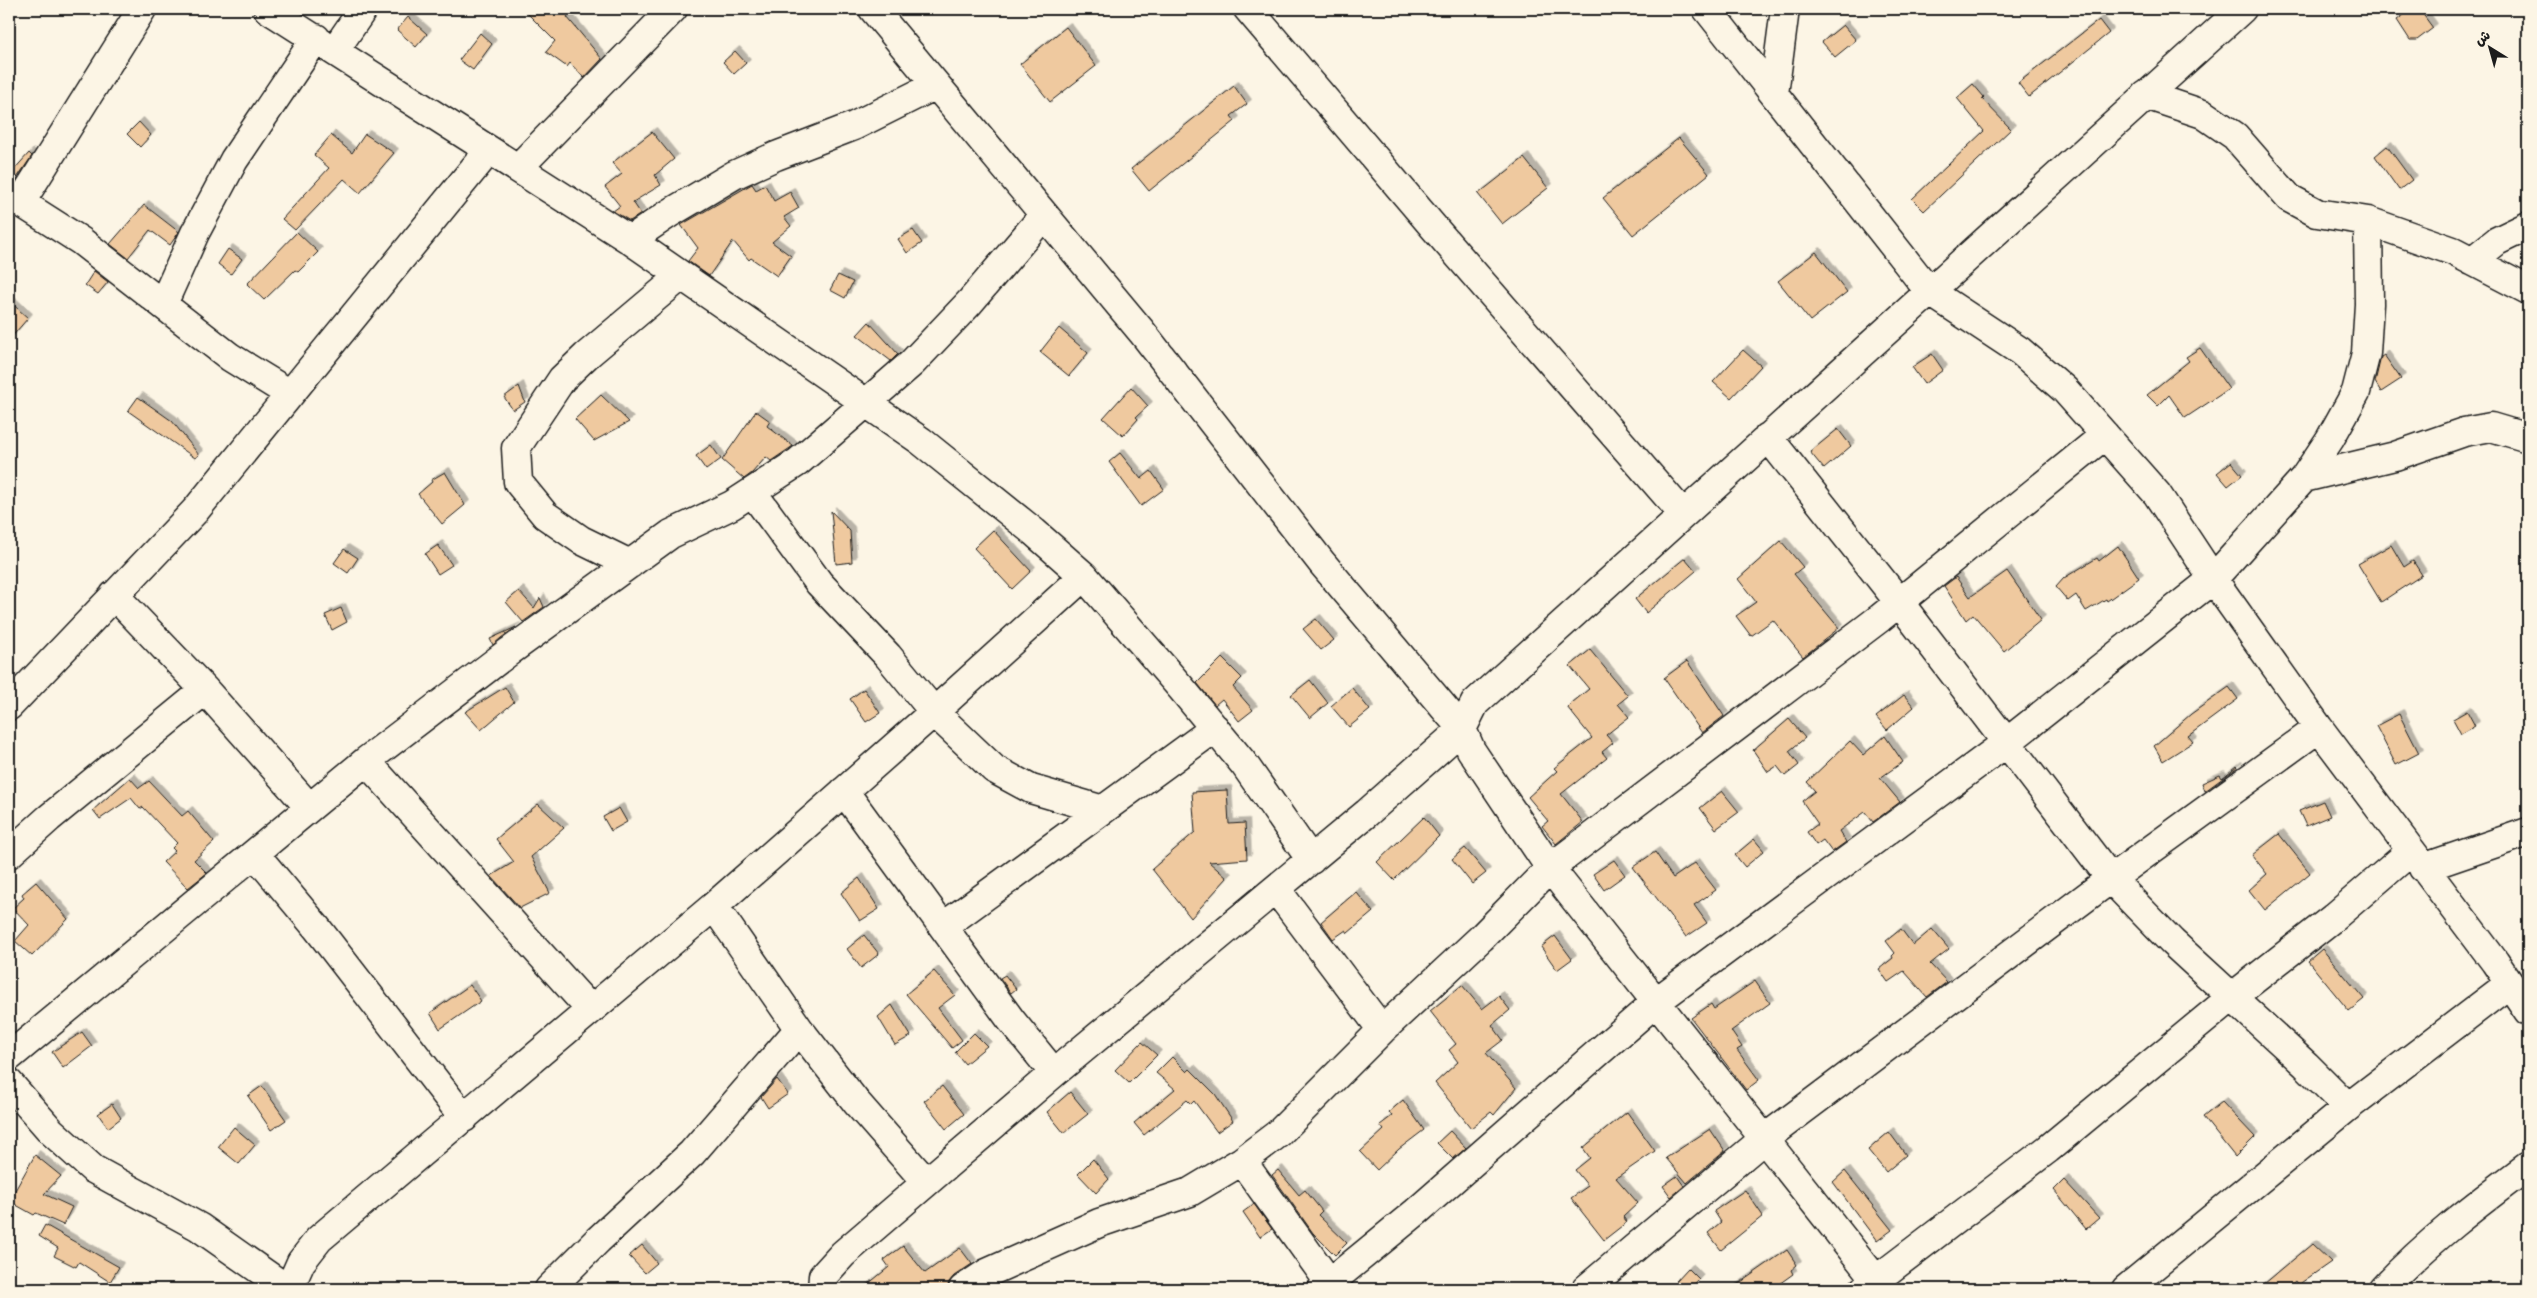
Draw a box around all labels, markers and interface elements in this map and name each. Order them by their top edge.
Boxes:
north arrow [2464,22,2514,72]
text: ش [2471,26,2495,51]

